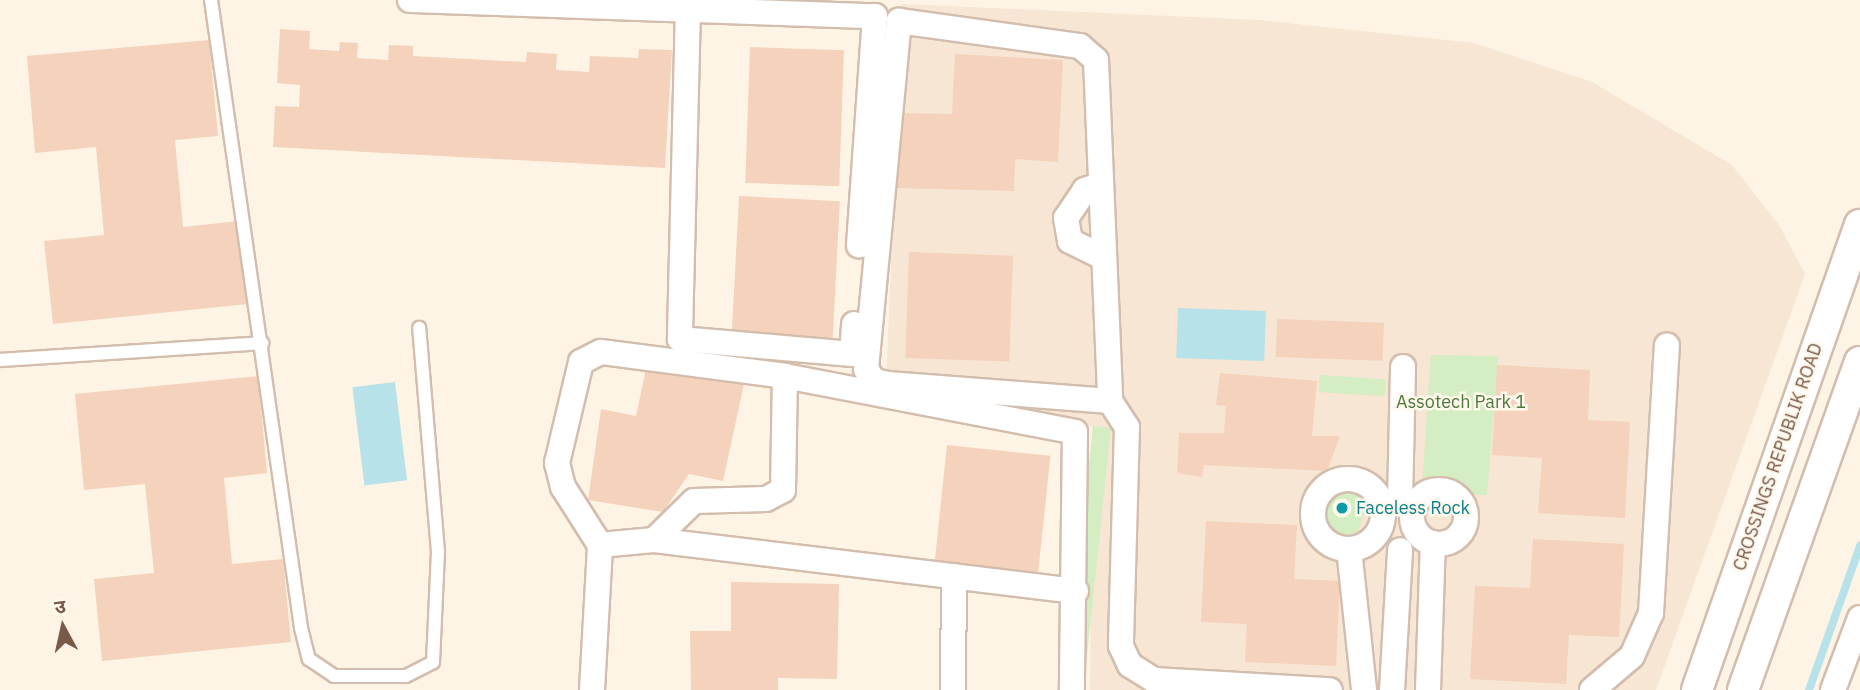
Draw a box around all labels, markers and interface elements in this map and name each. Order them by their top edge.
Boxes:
street label: CROSSINGS REPUBLIK ROAD [1729,340,1827,574]
park label: Assotech Park 1 [1396,391,1526,413]
place label: Faceless Rock [1356,497,1470,519]
marker: Faceless Rock [1334,500,1350,516]
north arrow [28,592,98,662]
text: उ [53,594,67,619]

